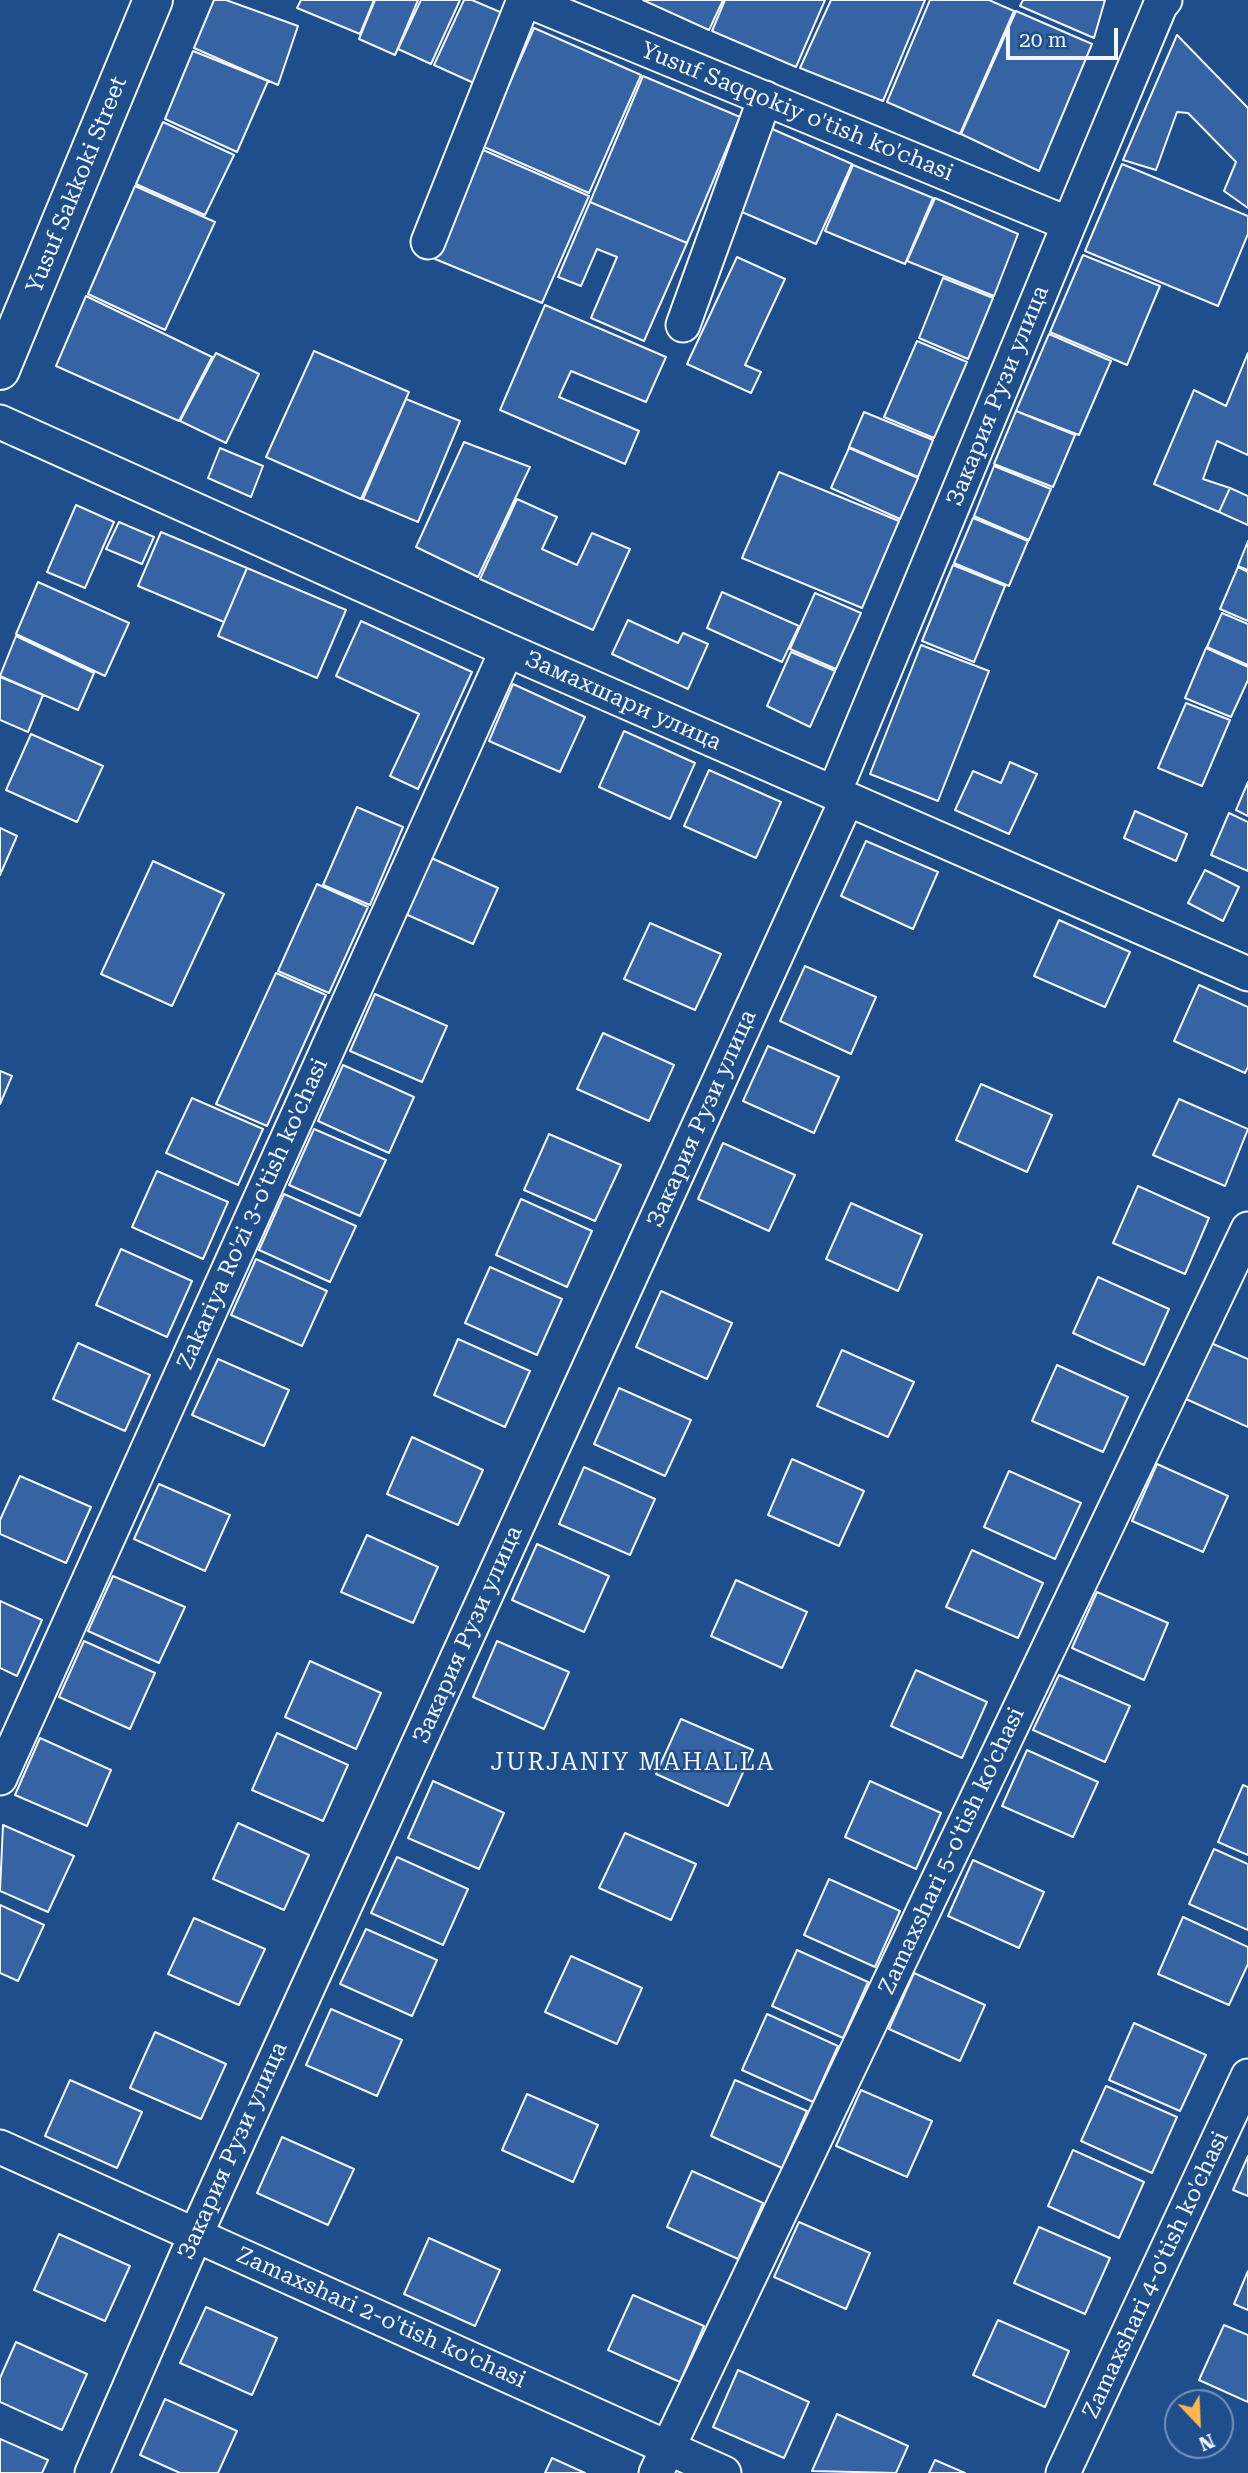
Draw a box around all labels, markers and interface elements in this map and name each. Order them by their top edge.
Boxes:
scale bar [1010,14,1122,58]
text: 20 m [1019,28,1067,52]
street label: Yusuf Saqqokiy o'tish ko'chasi [637,37,957,187]
street label: Yusuf Sakkoki Street [21,73,133,297]
street label: Закария Рузи улица [941,282,1055,510]
street label: Замахшари улица [520,645,726,757]
street label: Закария Рузи улица [641,1006,763,1232]
street label: Zakariya Ro'zi 3-o'tish ko'chasi [172,1054,334,1374]
street label: Закария Рузи улица [407,1522,529,1748]
street label: Zamaxshari 5-o'tish ko'chasi [873,1703,1031,1999]
district label: JURJANIY MAHALLA [492,1749,774,1777]
street label: Закария Рузи улица [172,2038,294,2264]
street label: Zamaxshari 4-o'tish ko'chasi [1077,2127,1235,2423]
street label: Zamaxshari 2-o'tish ko'chasi [232,2242,530,2394]
north arrow [1164,2389,1234,2459]
text: N [1195,2429,1218,2455]

